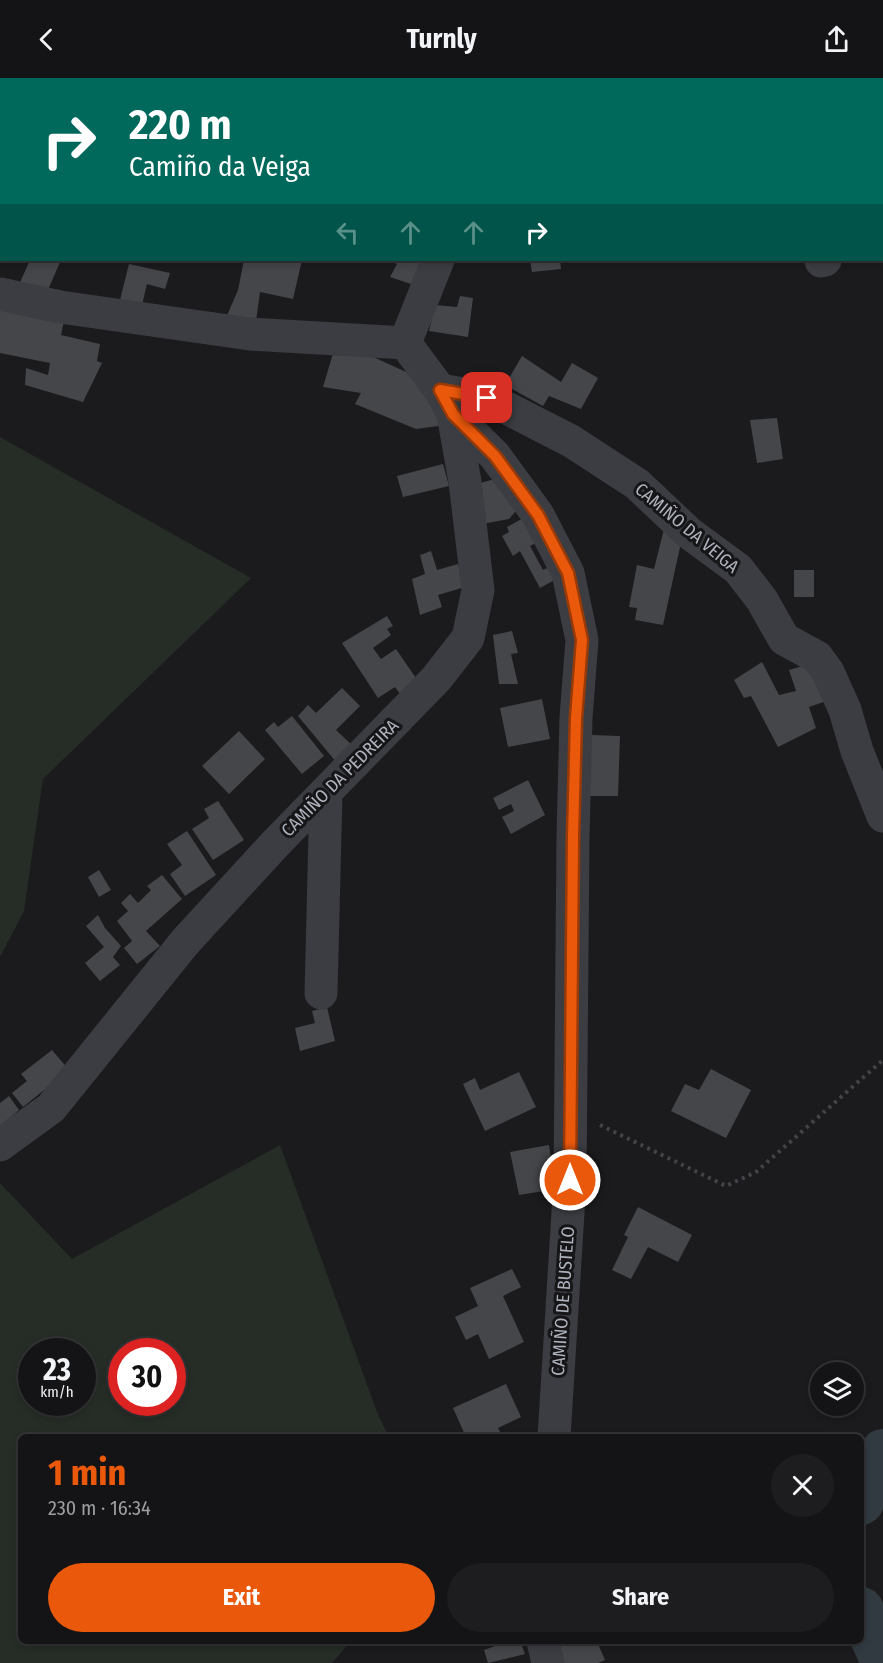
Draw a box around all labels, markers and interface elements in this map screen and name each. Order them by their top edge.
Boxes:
icon: back [30,23,63,56]
text: Turnly [406,23,477,55]
icon: share [820,23,853,56]
text: 220 m [129,100,232,150]
icon: right [30,102,108,180]
text: Camiño da Veiga [129,151,311,183]
icon: left [331,216,364,249]
icon: ahead [394,216,427,249]
icon: ahead [457,216,490,249]
icon: right [520,216,553,249]
pin [461,372,512,423]
icon: arrive [470,381,503,414]
street label: CAMIÑO DA VEIGA [631,478,744,578]
street label: CAMIÑO DA PEDREIRA [277,714,404,841]
position arrow [538,1148,602,1212]
street label: CAMIÑO DE BUSTELO [547,1226,579,1376]
speed limit sign: 30 [108,1338,186,1416]
text: 23 [43,1352,71,1388]
map controls [810,1362,864,1416]
button: layers [810,1362,864,1416]
text: km/h [40,1383,74,1401]
text: 1 min [48,1451,126,1495]
button: close [771,1454,834,1517]
text: 230 m · 16:34 [48,1496,151,1520]
button: Exit [48,1563,435,1632]
button: Share [447,1563,834,1632]

